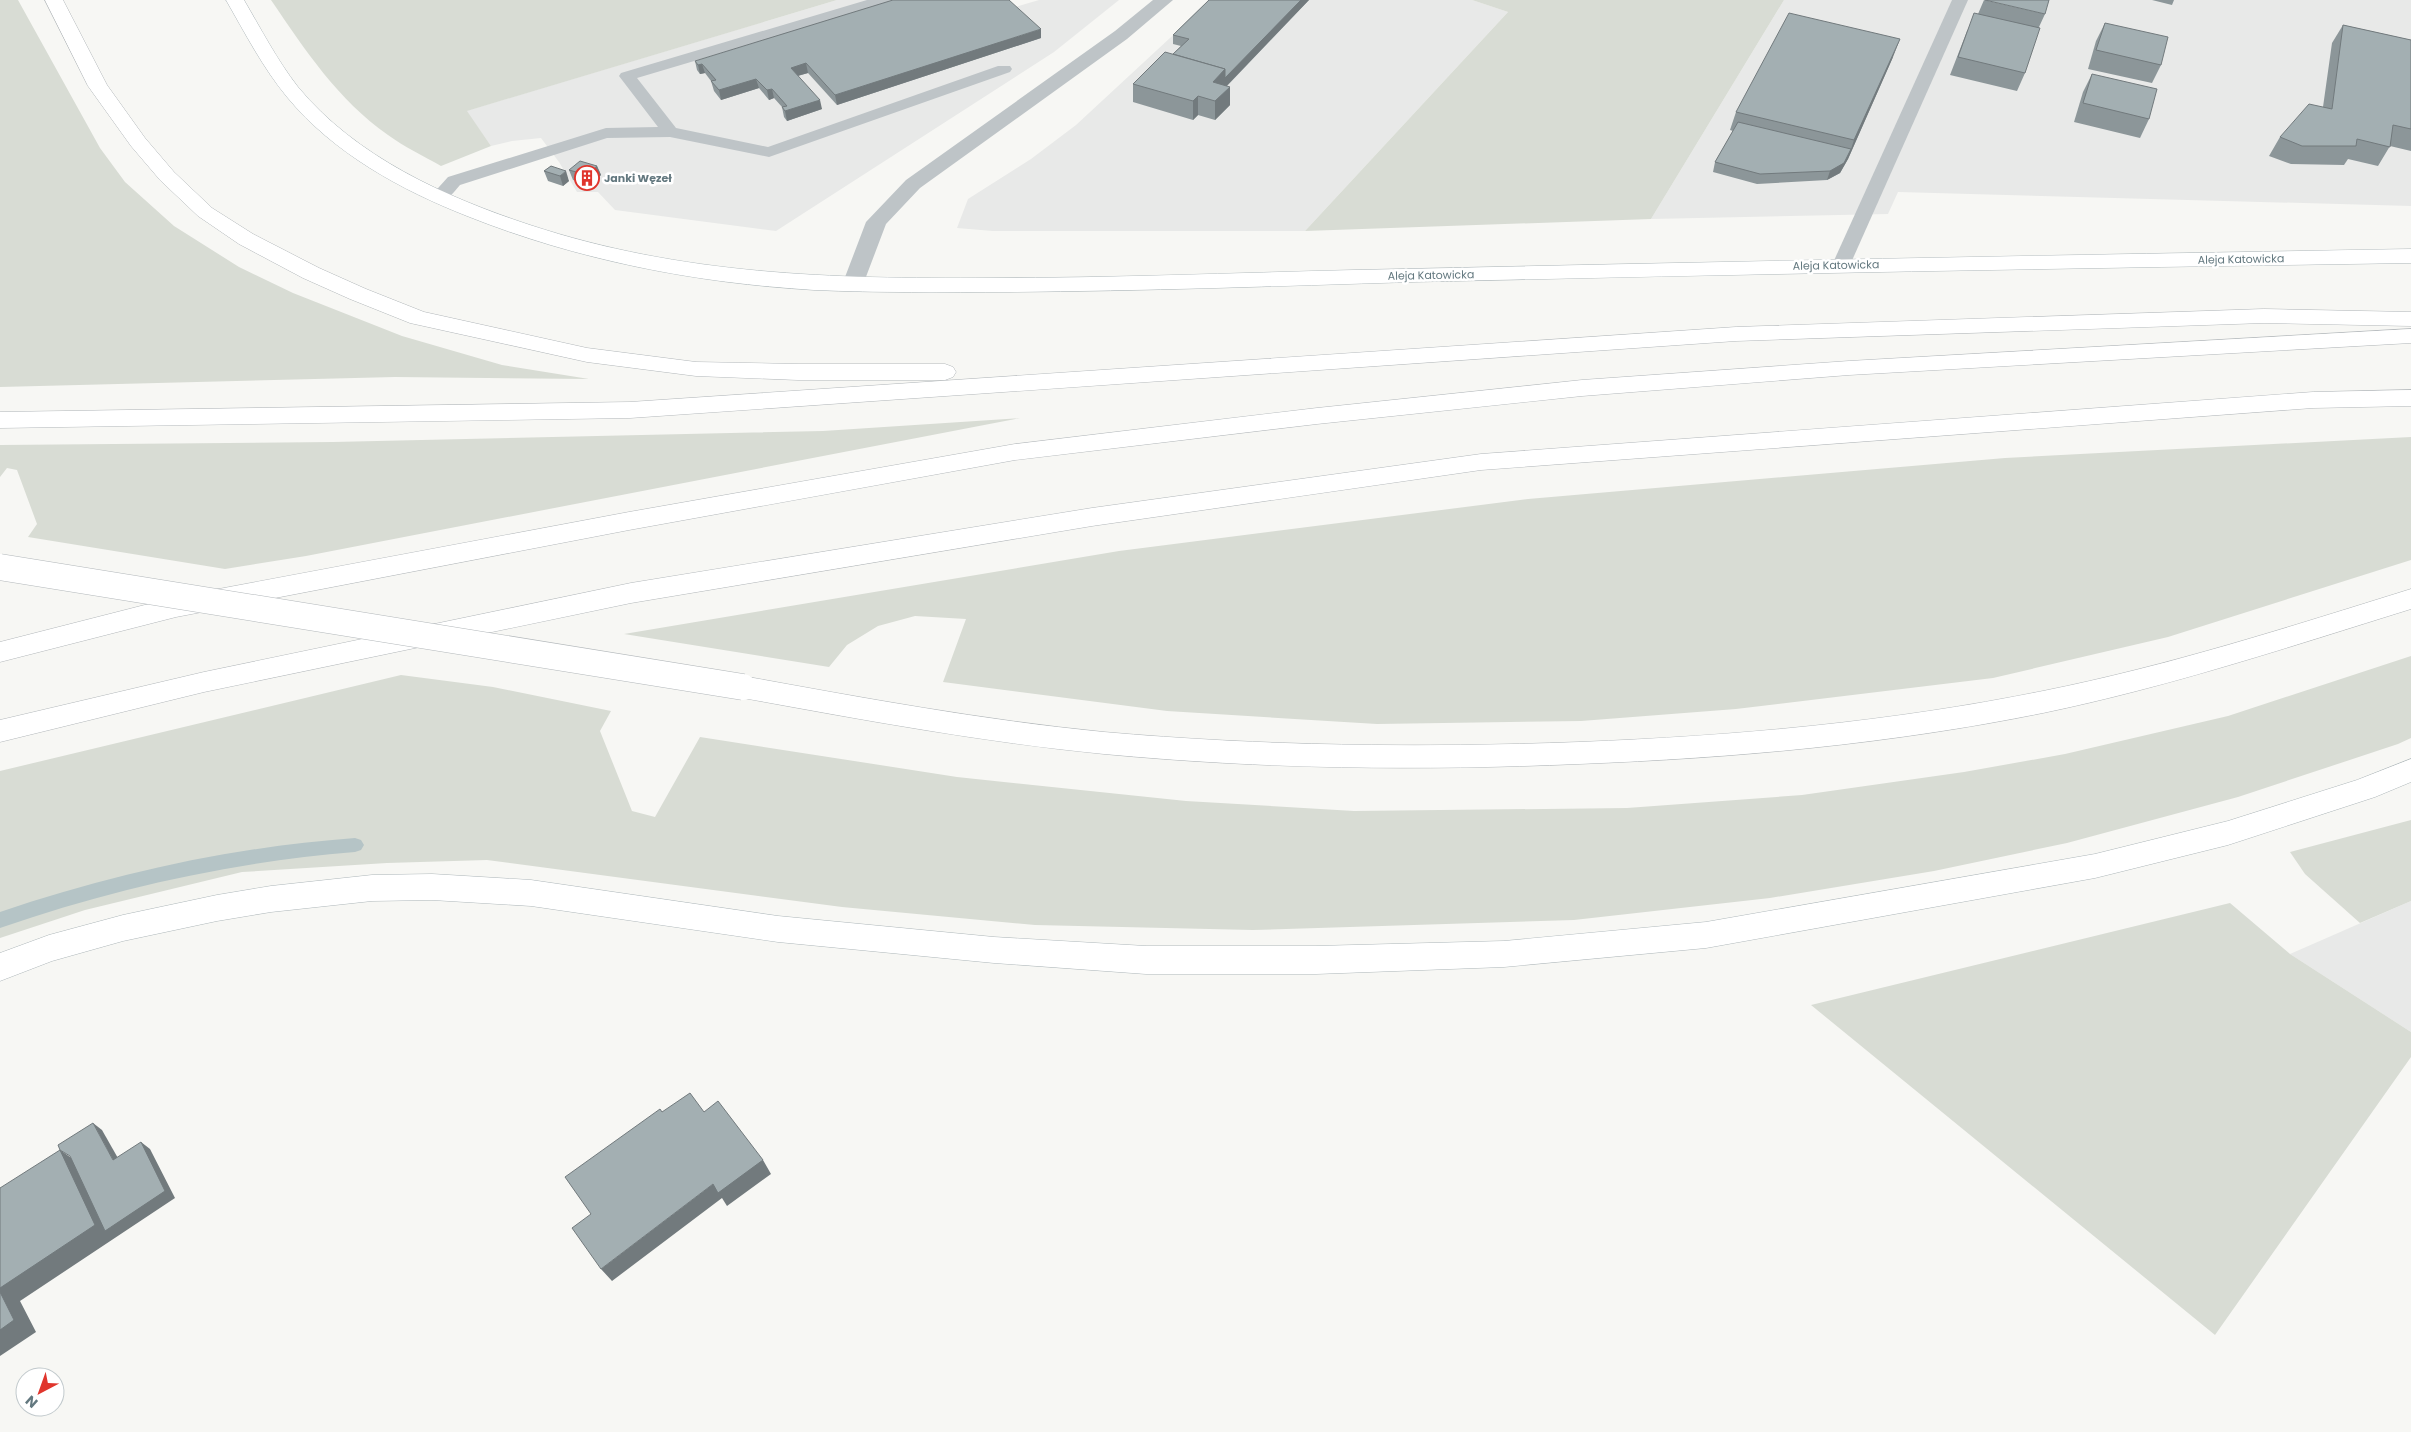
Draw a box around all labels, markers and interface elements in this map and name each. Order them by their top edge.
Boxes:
building icon: Janki Węzeł [574,165,600,191]
place label: Janki Węzeł [604,170,672,186]
street label: Aleja Katowicka [2198,250,2284,268]
street label: Aleja Katowicka [1793,256,1879,274]
street label: Aleja Katowicka [1388,266,1474,284]
north arrow [15,1367,65,1417]
text: N [21,1391,42,1413]

